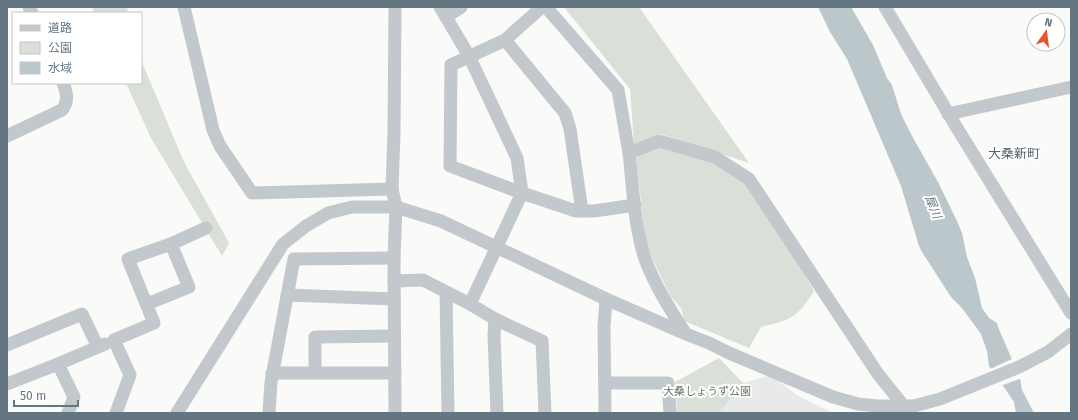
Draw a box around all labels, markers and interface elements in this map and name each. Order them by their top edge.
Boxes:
legend [12,12,142,84]
north arrow [1026,12,1066,52]
text: N [1043,16,1053,30]
text: 道路 [48,21,72,35]
text: 公園 [48,41,72,55]
text: 水域 [48,61,72,75]
district label: 大桑新町 [988,146,1040,161]
water label: 犀川 [922,193,945,223]
scale bar [14,382,78,408]
park label: 大桑しょうず公園 [663,385,751,398]
text: 50 m [20,389,46,403]

